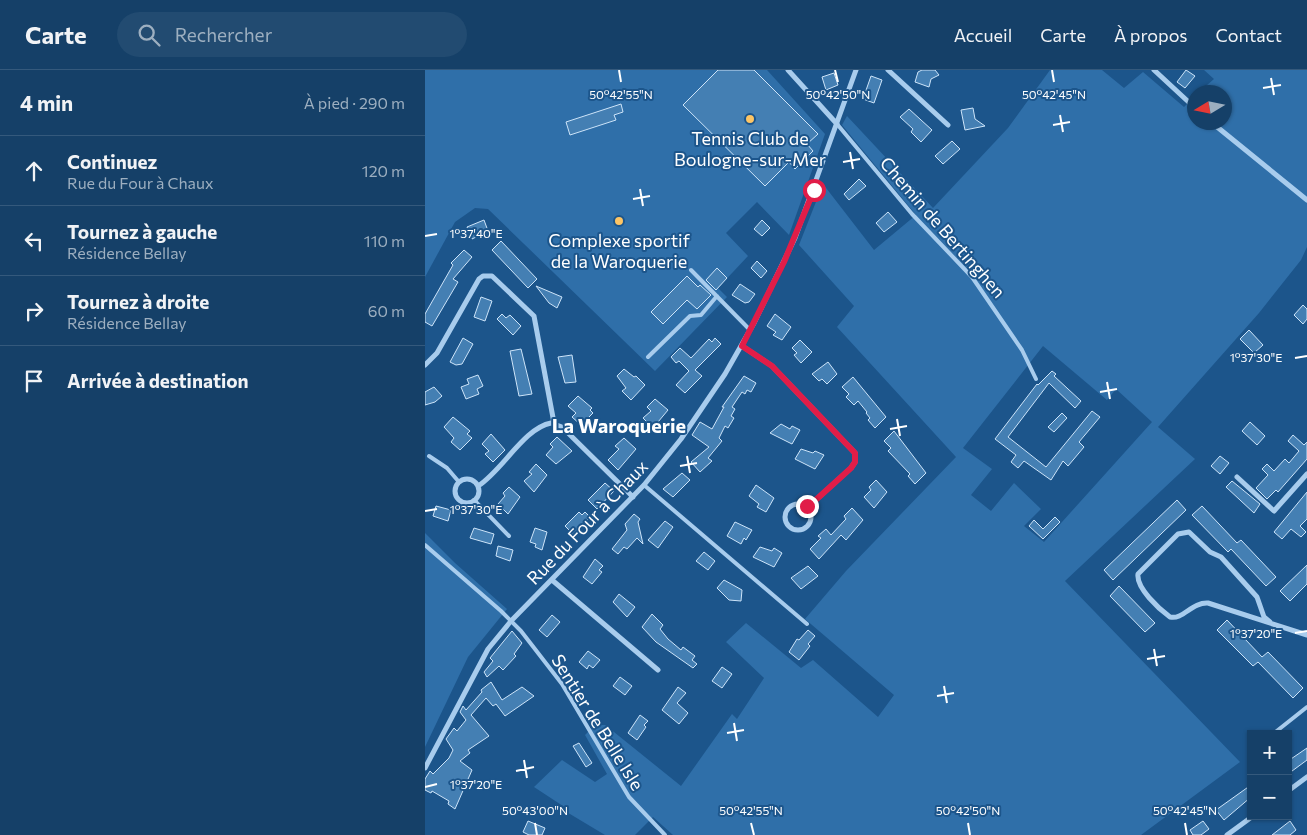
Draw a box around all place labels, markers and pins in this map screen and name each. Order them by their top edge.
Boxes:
marker: Tennis Club de Boulogne-sur-Mer [744,113,756,125]
place label: Tennis Club de Boulogne-sur-Mer [674,127,826,170]
marker: Complexe sportif de la Waroquerie [613,215,625,227]
place label: Complexe sportif de la Waroquerie [548,229,691,272]

